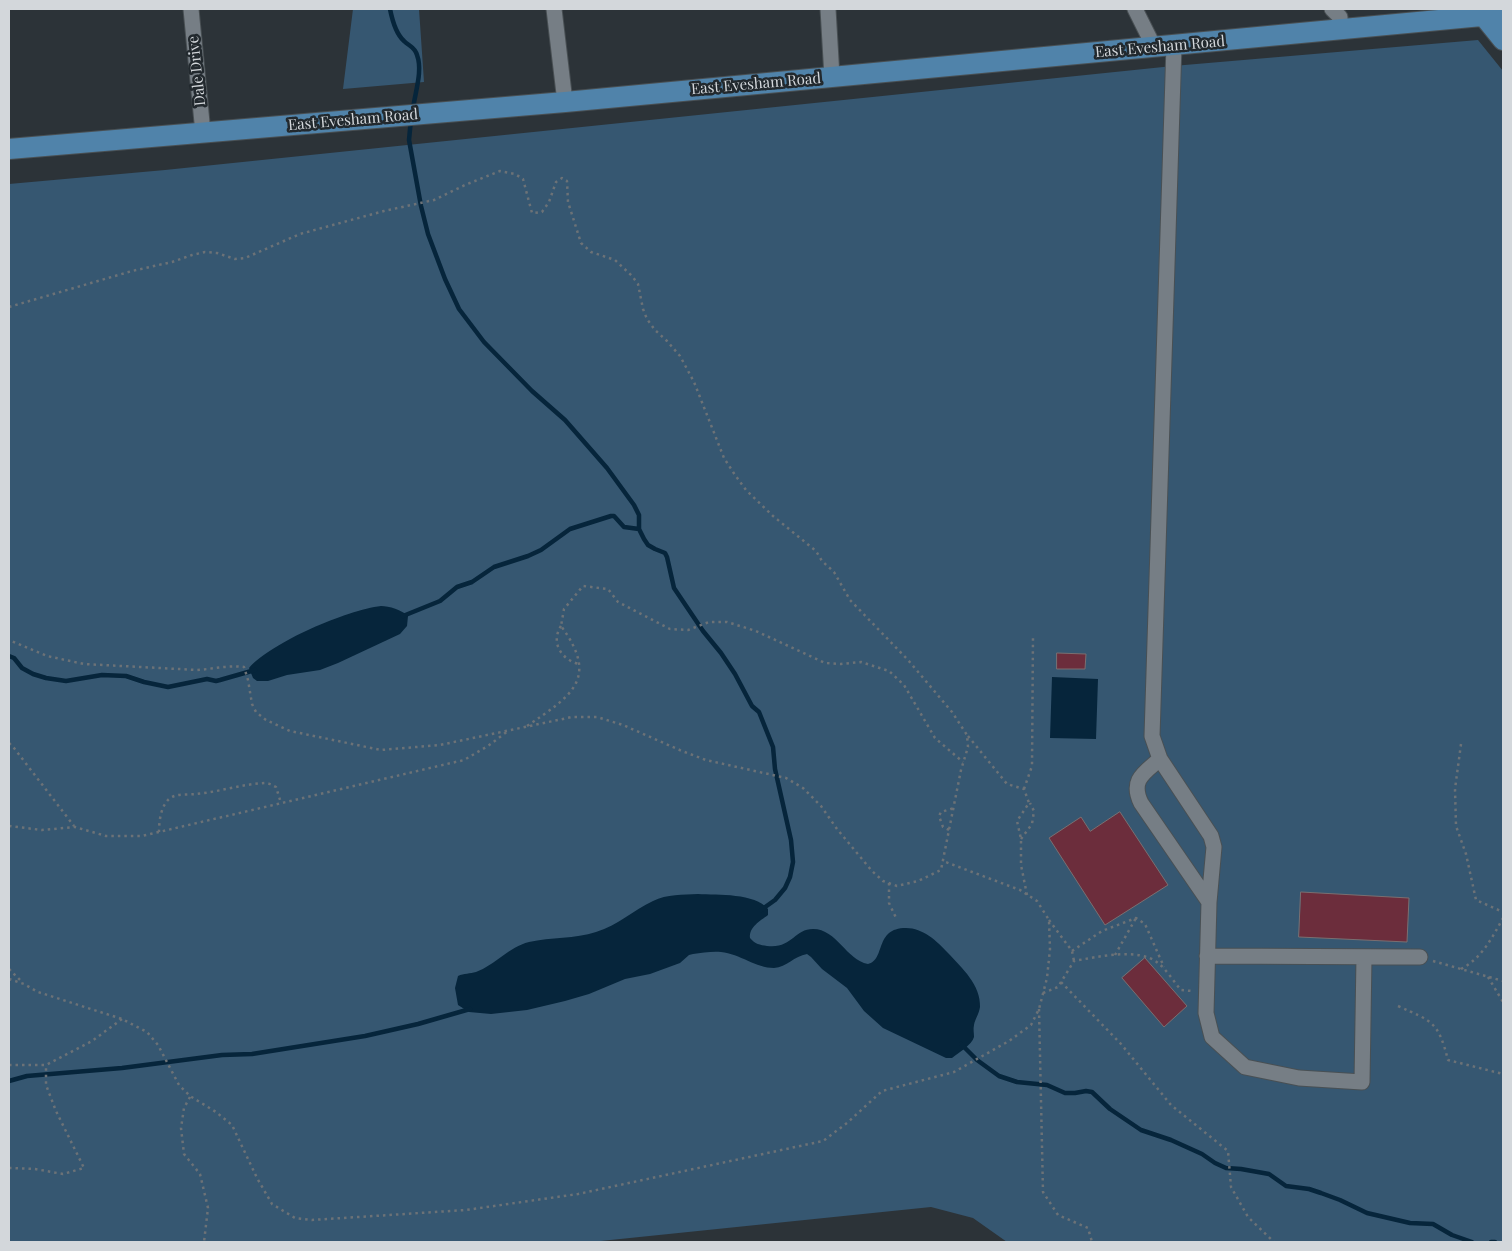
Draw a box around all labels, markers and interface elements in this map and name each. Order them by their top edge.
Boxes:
street label: East Evesham Road [1094,32,1226,62]
street label: Dale Drive [184,35,210,107]
street label: East Evesham Road [690,69,822,99]
street label: East Evesham Road [287,105,419,135]

